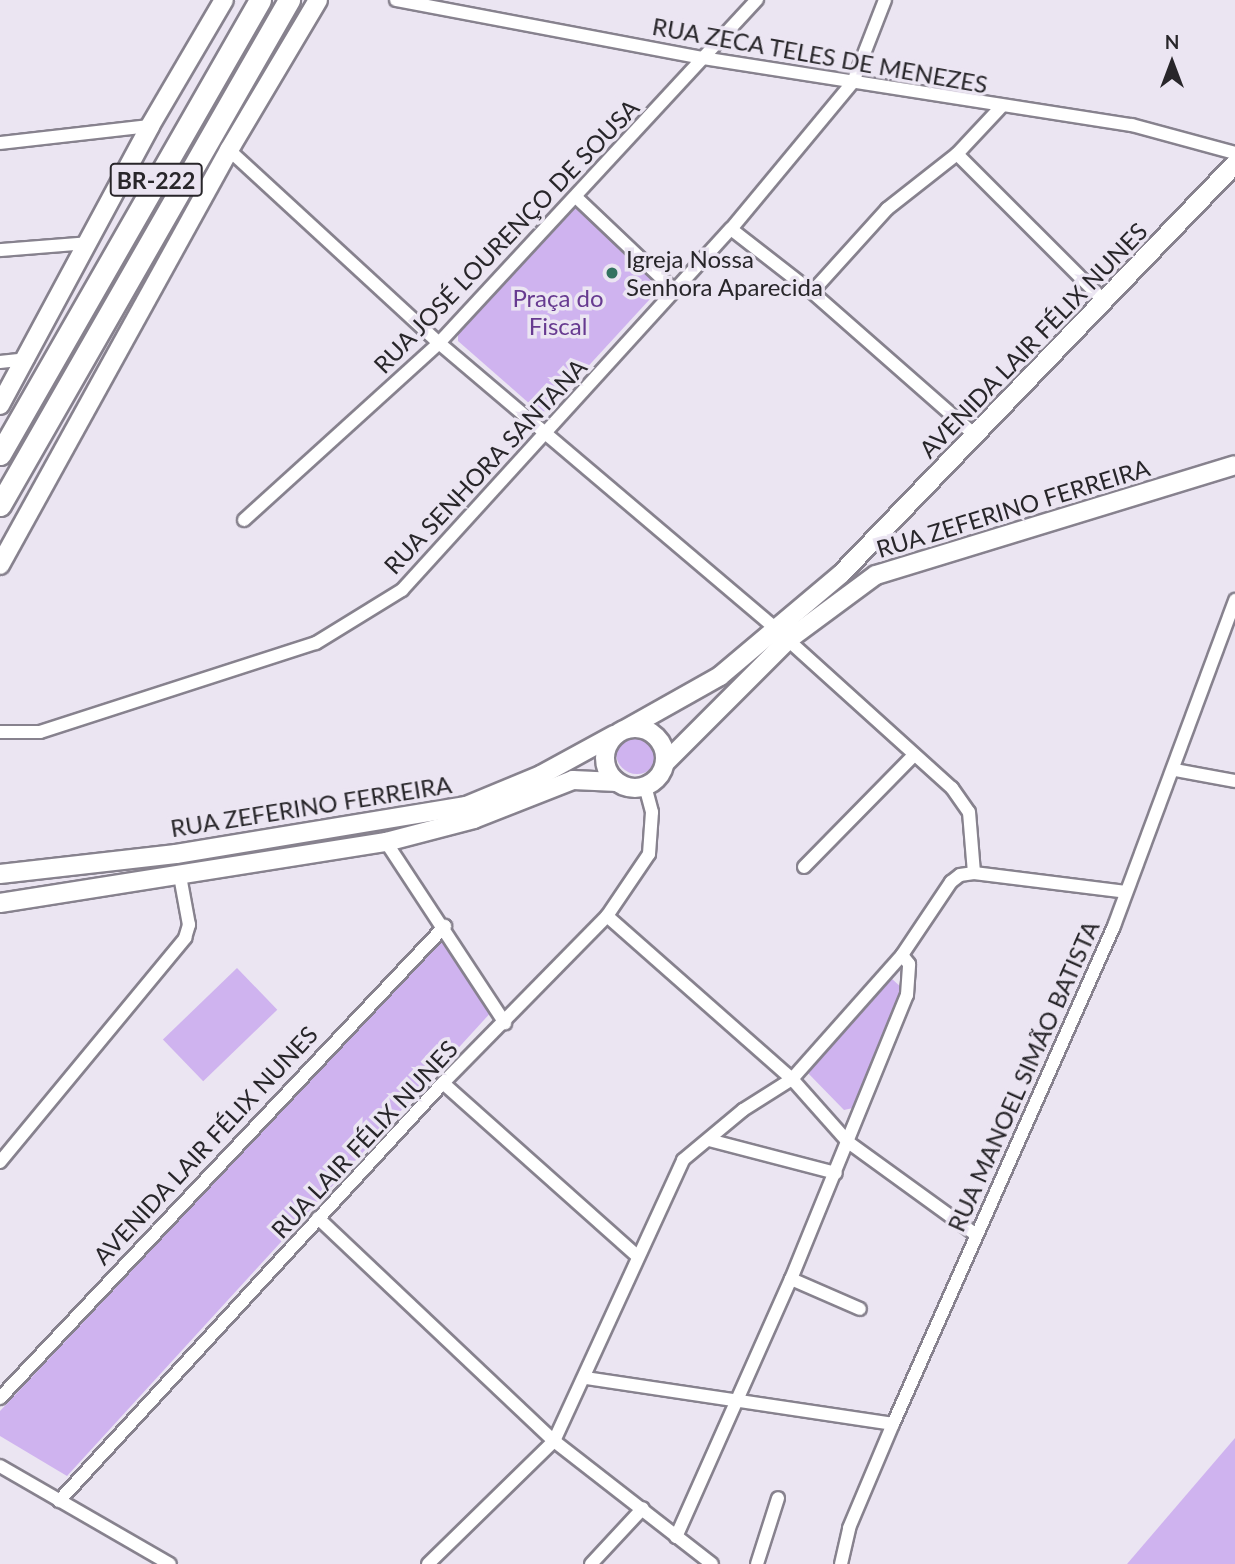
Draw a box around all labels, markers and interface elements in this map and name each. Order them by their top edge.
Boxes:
street label: RUA ZECA TELES DE MENEZES [649,11,991,99]
north arrow [1137,28,1207,98]
text: N [1165,30,1179,53]
street label: RUA JOSÉ LOURENÇO DE SOUSA [367,93,645,379]
road number: BR-222 [109,160,203,200]
street label: AVENIDA LAIR FÉLIX NUNES [913,216,1153,464]
place label: Igreja Nossa Senhora Aparecida [626,245,824,301]
marker: Igreja Nossa Senhora Aparecida [604,265,620,281]
park label: Praça do Fiscal [512,284,604,340]
street label: RUA SENHORA SANTANA [377,352,593,580]
street label: RUA ZEFERINO FERREIRA [872,453,1154,563]
street label: RUA ZEFERINO FERREIRA [168,769,454,843]
street label: RUA MANOEL SIMÃO BATISTA [941,915,1105,1237]
street label: AVENIDA LAIR FÉLIX NUNES [87,1020,323,1270]
street label: RUA LAIR FÉLIX NUNES [265,1034,463,1244]

